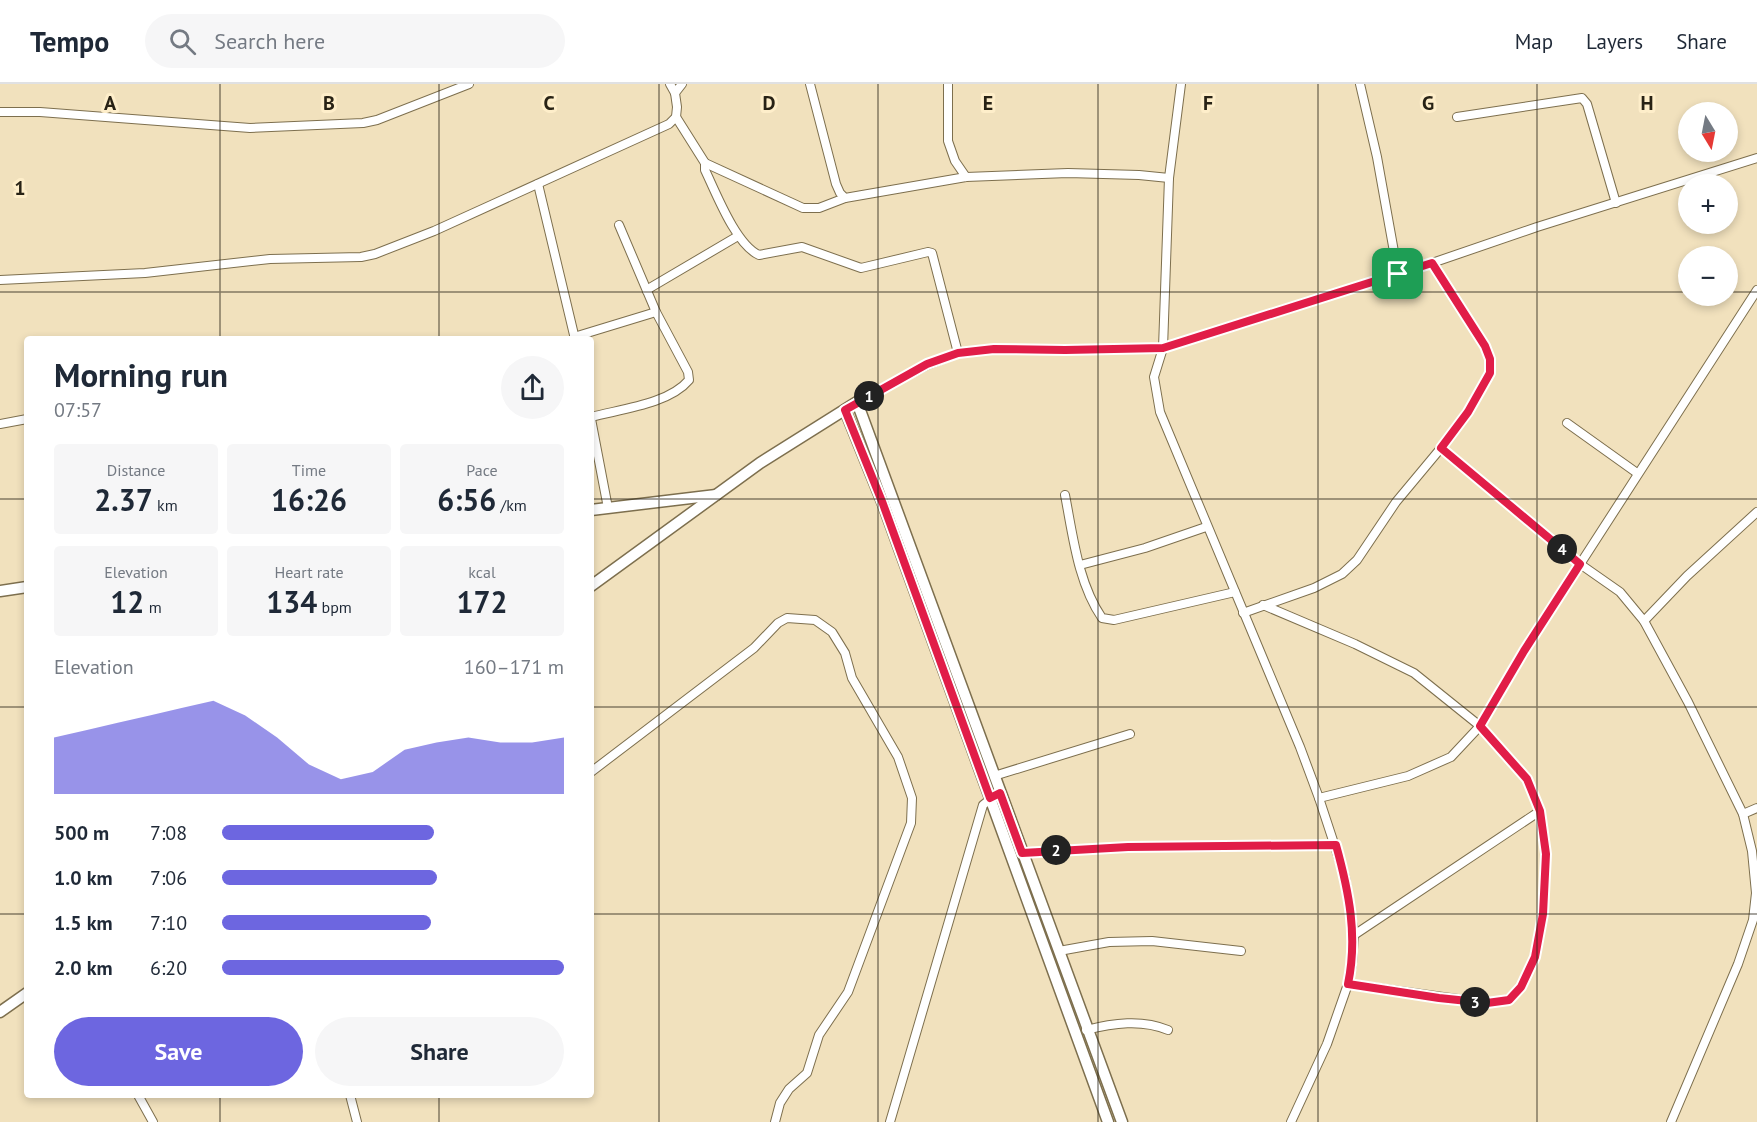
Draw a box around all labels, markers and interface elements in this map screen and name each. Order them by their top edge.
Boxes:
search box [145,14,565,68]
text: Tempo [30,23,109,60]
icon: search [166,25,199,58]
text: Search here [214,27,325,55]
text: Map [1515,28,1553,55]
text: Layers [1586,28,1643,55]
text: Share [1676,28,1727,55]
text: A [104,90,117,116]
text: B [323,90,335,116]
text: C [543,90,555,116]
text: D [763,90,776,116]
text: E [983,90,993,116]
text: F [1203,90,1213,116]
text: G [1422,90,1434,116]
text: H [1640,90,1654,116]
north arrow [1678,102,1738,162]
map controls [1678,102,1738,306]
button: + [1678,174,1738,234]
text: 1 [14,175,26,201]
button: − [1678,246,1738,306]
pin [1372,248,1423,299]
icon: arrive [1381,257,1414,290]
text: Morning run [54,353,228,396]
button: share [501,356,564,419]
pin: 1 [854,381,884,411]
text: 1 [864,386,874,406]
text: 07:57 [54,397,102,423]
text: Distance [107,460,165,480]
text: Time [292,460,326,480]
text: Pace [466,460,498,480]
text: 2.37 [94,480,153,519]
text: 16:26 [271,480,347,519]
text: 6:56 [437,480,496,519]
text: km [153,495,178,515]
text: /km [496,495,527,515]
pin: 4 [1547,534,1577,564]
text: 4 [1557,539,1567,559]
text: Elevation [104,562,168,582]
text: Heart rate [274,562,344,582]
text: kcal [468,562,496,582]
text: 12 [110,582,144,621]
text: 134 [266,582,317,621]
text: 172 [456,582,508,621]
text: m [144,597,162,617]
text: bpm [317,597,352,617]
text: Elevation [54,654,134,680]
text: 160–171 m [464,654,564,680]
text: 500 m [54,820,109,846]
text: 7:08 [150,820,187,846]
pin: 2 [1041,835,1071,865]
text: 2 [1051,840,1061,860]
text: 1.0 km [54,865,113,891]
text: 7:06 [150,865,187,891]
text: 1.5 km [54,910,113,936]
text: 7:10 [150,910,187,936]
text: 2.0 km [54,955,113,981]
text: 6:20 [150,955,187,981]
pin: 3 [1460,987,1490,1017]
text: 3 [1470,992,1480,1012]
button: Save [54,1017,303,1086]
button: Share [315,1017,564,1086]

